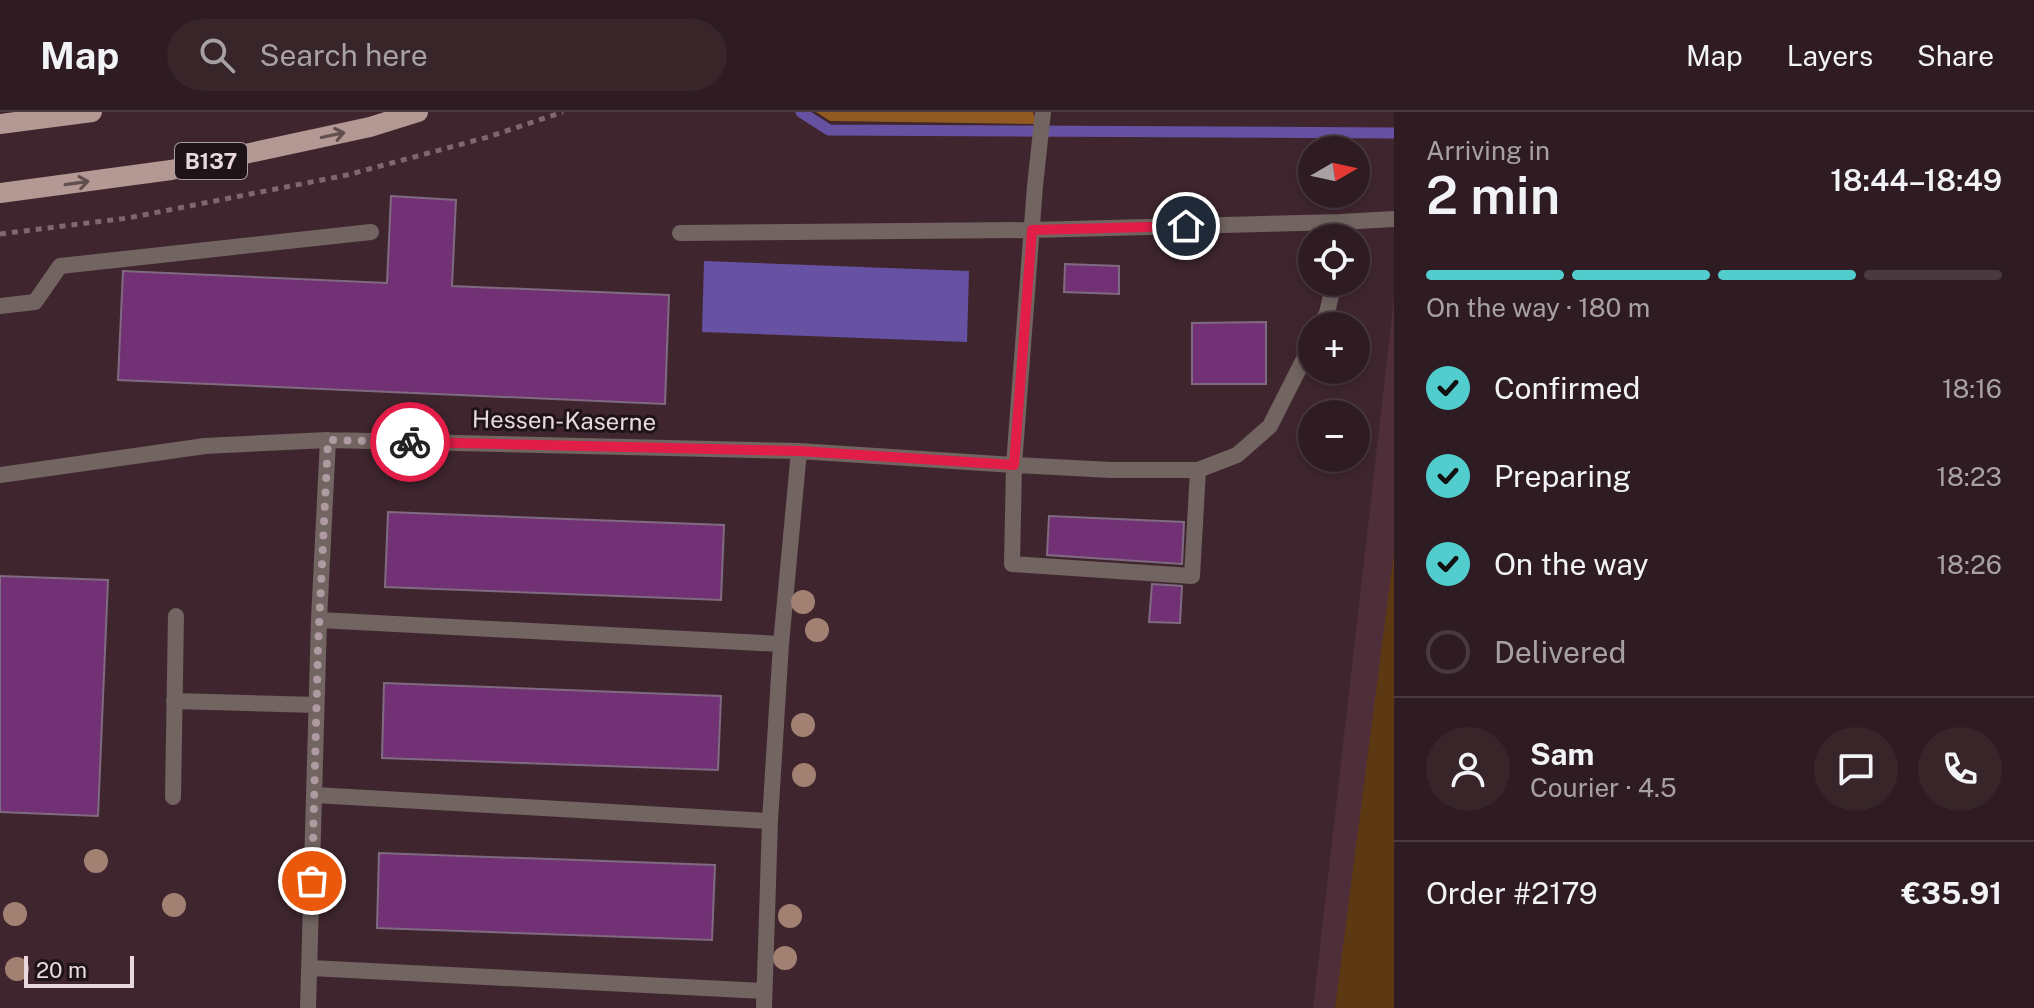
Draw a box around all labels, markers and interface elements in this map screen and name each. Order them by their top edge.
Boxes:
search box [167,19,727,91]
text: Map [40,33,119,78]
icon: search [195,33,239,77]
text: Search here [259,37,428,73]
text: Map [1686,39,1743,72]
text: Layers [1787,39,1873,72]
text: Share [1917,39,1994,72]
one-way arrow [319,127,345,142]
text: Arriving in [1426,135,1550,166]
north arrow [1298,136,1370,208]
map controls [1298,136,1370,472]
road number: B137 [175,143,247,179]
text: 18:44–18:49 [1830,162,2002,198]
text: 2 min [1426,165,1560,226]
one-way arrow [64,175,90,190]
pin [1152,192,1220,260]
icon: home [1164,204,1208,248]
button: locate [1298,224,1370,296]
text: On the way · 180 m [1426,292,1650,323]
button: + [1298,312,1370,384]
icon: check [1426,366,1470,410]
text: Confirmed [1494,370,1640,406]
text: 18:16 [1942,373,2002,404]
button: − [1298,400,1370,472]
courier [370,402,450,482]
street label: Hessen-Kaserne [472,404,656,436]
icon: bike [388,420,432,464]
icon: check [1426,454,1470,498]
text: Preparing [1494,458,1631,494]
text: 18:23 [1936,461,2002,492]
icon: check [1426,542,1470,586]
text: On the way [1494,546,1648,582]
text: 18:26 [1937,549,2002,580]
text: Delivered [1494,634,1626,670]
button: person [1426,727,1510,811]
button: chat [1814,727,1898,811]
button: phone [1918,727,2002,811]
text: Sam [1530,736,1594,772]
text: Courier · 4.5 [1530,772,1677,803]
pin [278,847,346,915]
icon: bag [290,859,334,903]
text: Order #2179 [1426,875,1598,911]
text: €35.91 [1902,875,2002,911]
scale bar [24,952,134,988]
text: 20 m [36,957,87,983]

